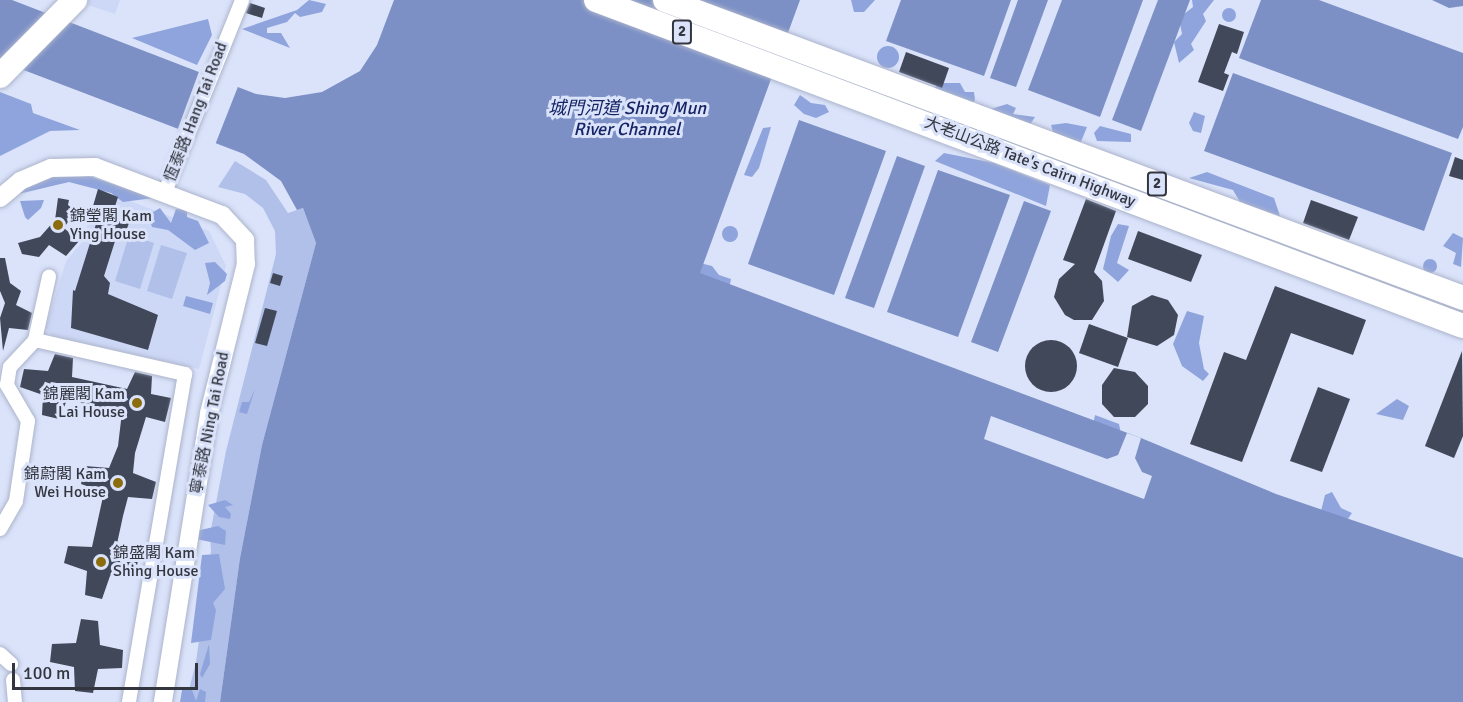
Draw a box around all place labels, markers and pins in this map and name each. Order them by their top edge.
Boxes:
place label: 錦瑩閣 Kam Ying House [70,206,152,244]
marker: 錦瑩閣 Kam Ying House [51,218,65,232]
place label: 錦麗閣 Kam Lai House [43,384,125,422]
marker: 錦麗閣 Kam Lai House [130,396,144,410]
place label: 錦蔚閣 Kam Wei House [24,464,106,502]
marker: 錦蔚閣 Kam Wei House [111,476,125,490]
place label: 錦盛閣 Kam Shing House [113,543,199,581]
marker: 錦盛閣 Kam Shing House [94,555,108,569]

